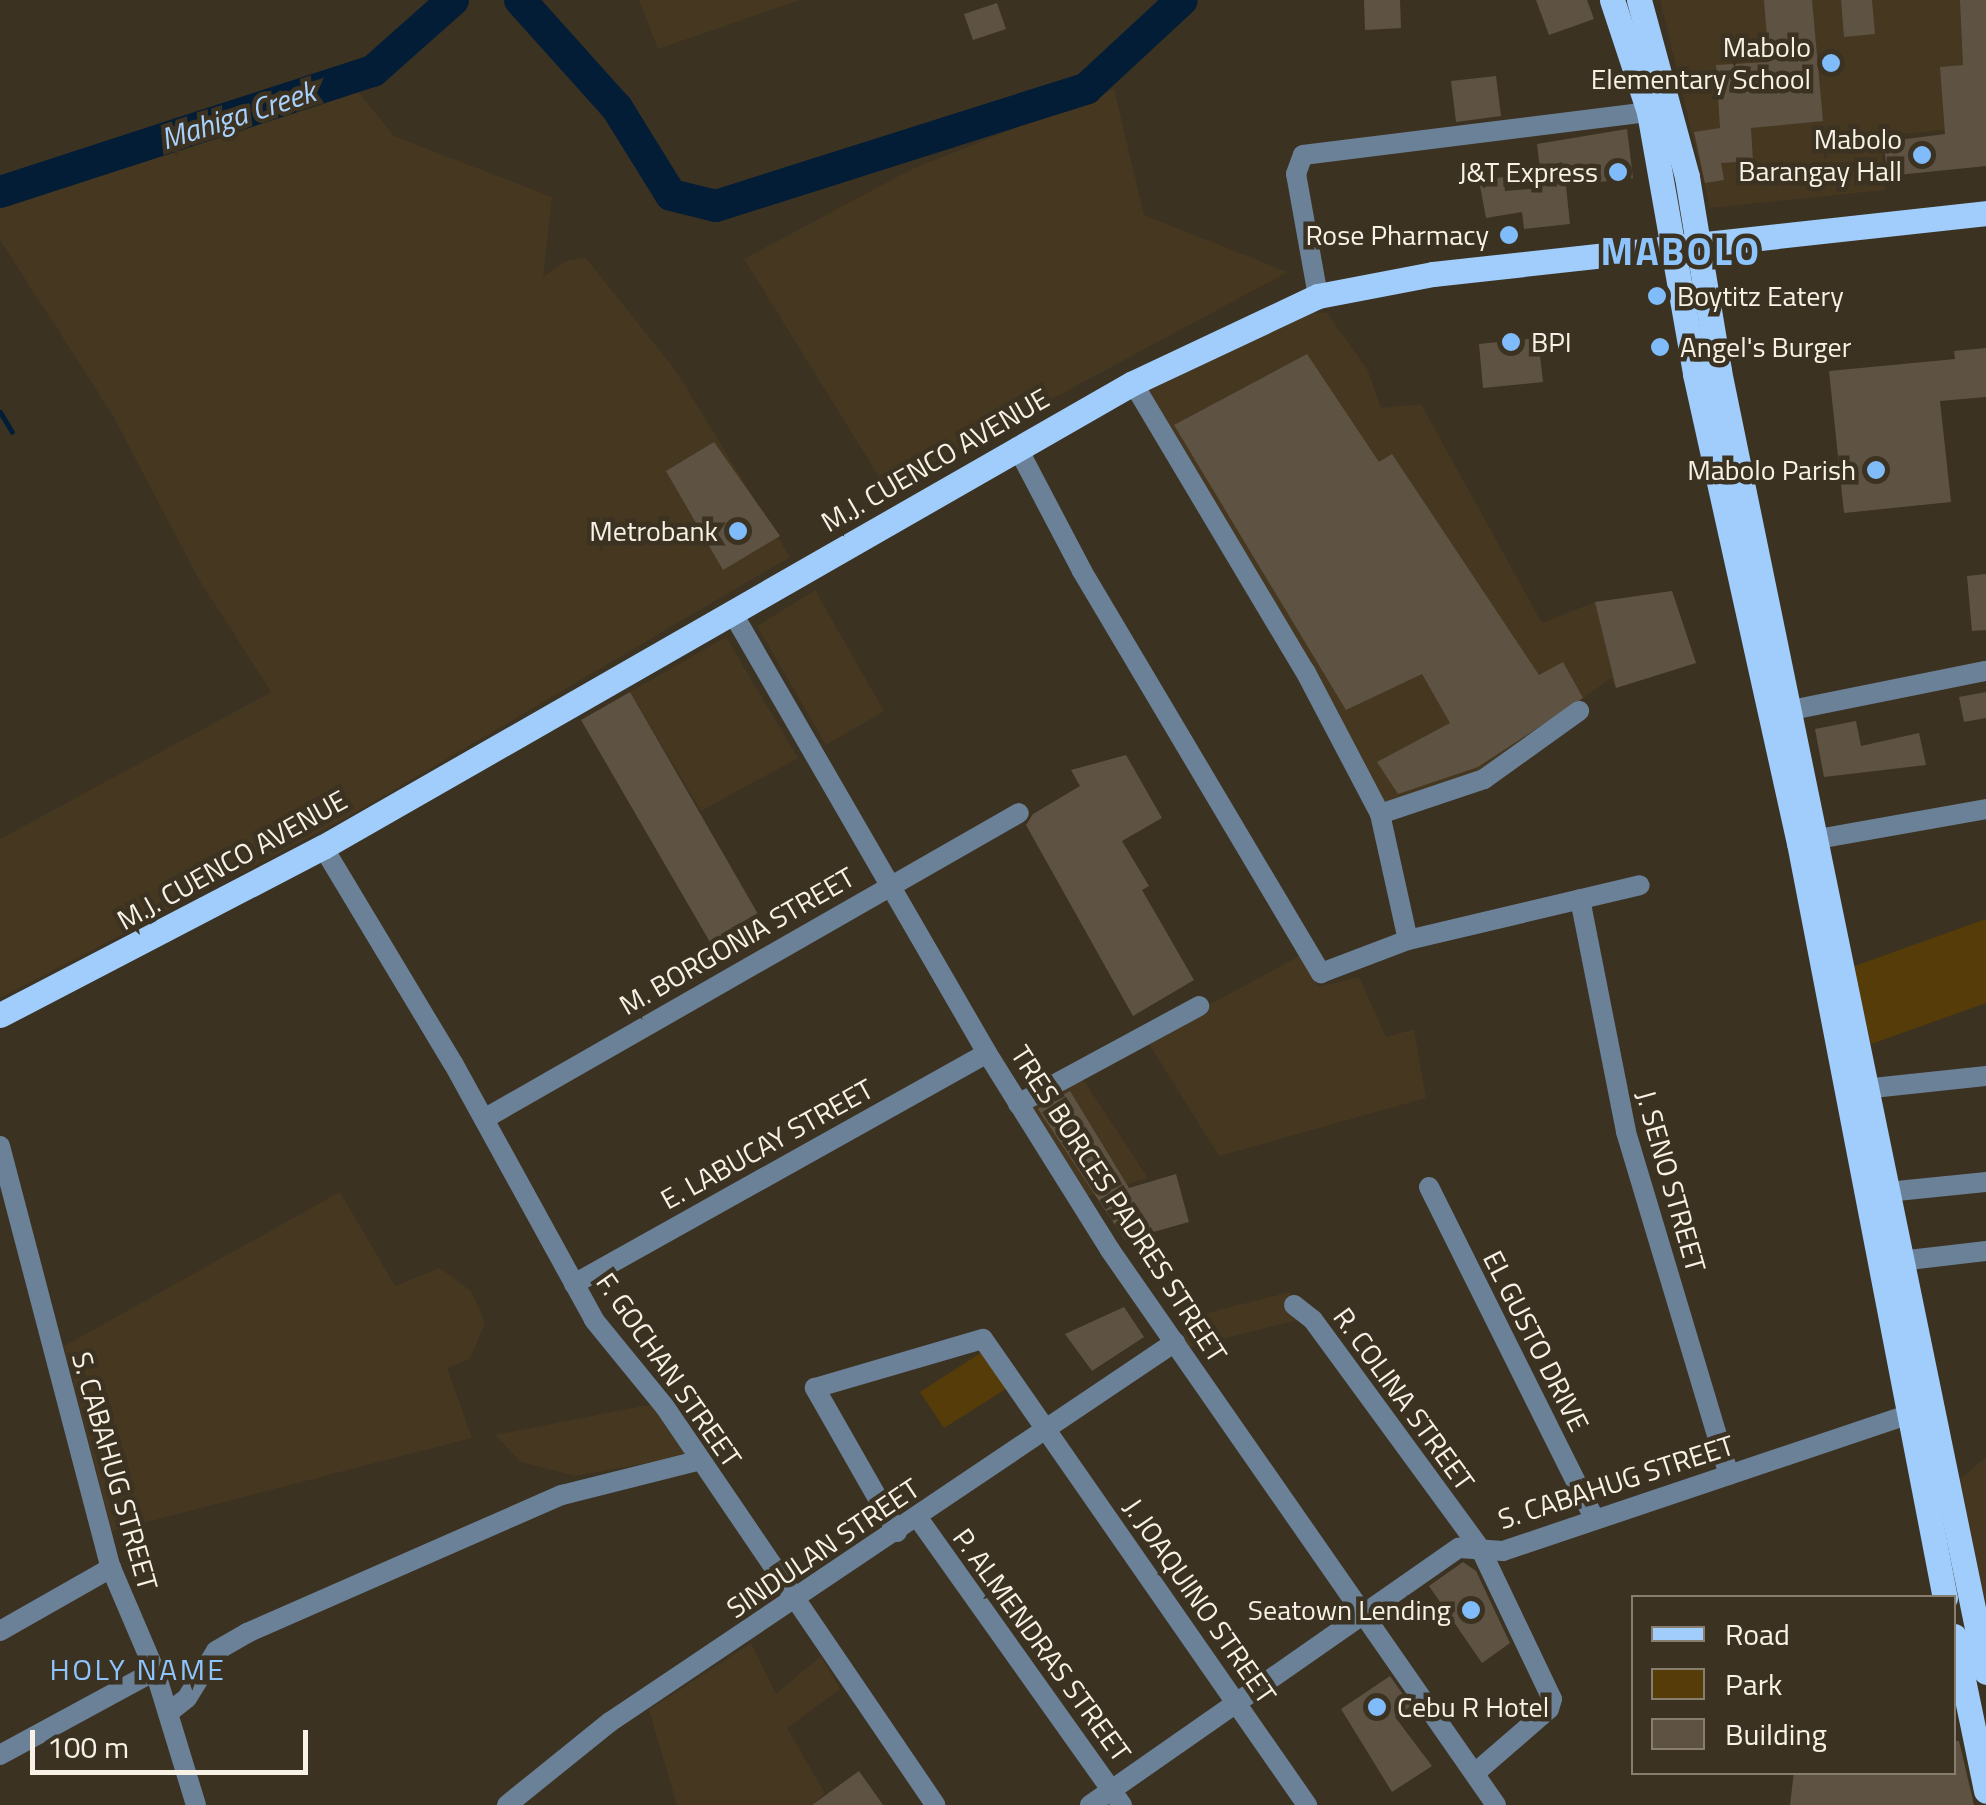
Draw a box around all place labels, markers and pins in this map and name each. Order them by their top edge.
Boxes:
place label: Mabolo Elementary School [1591,30,1811,96]
marker: Mabolo Elementary School [1820,52,1842,74]
place label: Mabolo Barangay Hall [1738,122,1902,188]
marker: Mabolo Barangay Hall [1911,144,1933,166]
place label: J&T Express [1458,155,1598,189]
marker: J&T Express [1607,161,1629,183]
place label: Rose Pharmacy [1305,218,1489,252]
marker: Rose Pharmacy [1498,224,1520,246]
place label: Boytitz Eatery [1677,279,1844,313]
marker: Boytitz Eatery [1646,285,1668,307]
place label: BPI [1531,325,1572,359]
place label: Angel's Burger [1680,330,1851,364]
marker: BPI [1500,331,1522,353]
marker: Angel's Burger [1649,336,1671,358]
place label: Mabolo Parish [1687,453,1856,487]
marker: Mabolo Parish [1865,459,1887,481]
place label: Metrobank [589,514,718,548]
marker: Metrobank [727,520,749,542]
place label: Seatown Lending [1248,1593,1451,1627]
marker: Seatown Lending [1460,1599,1482,1621]
place label: Cebu R Hotel [1397,1690,1549,1724]
marker: Cebu R Hotel [1366,1696,1388,1718]

